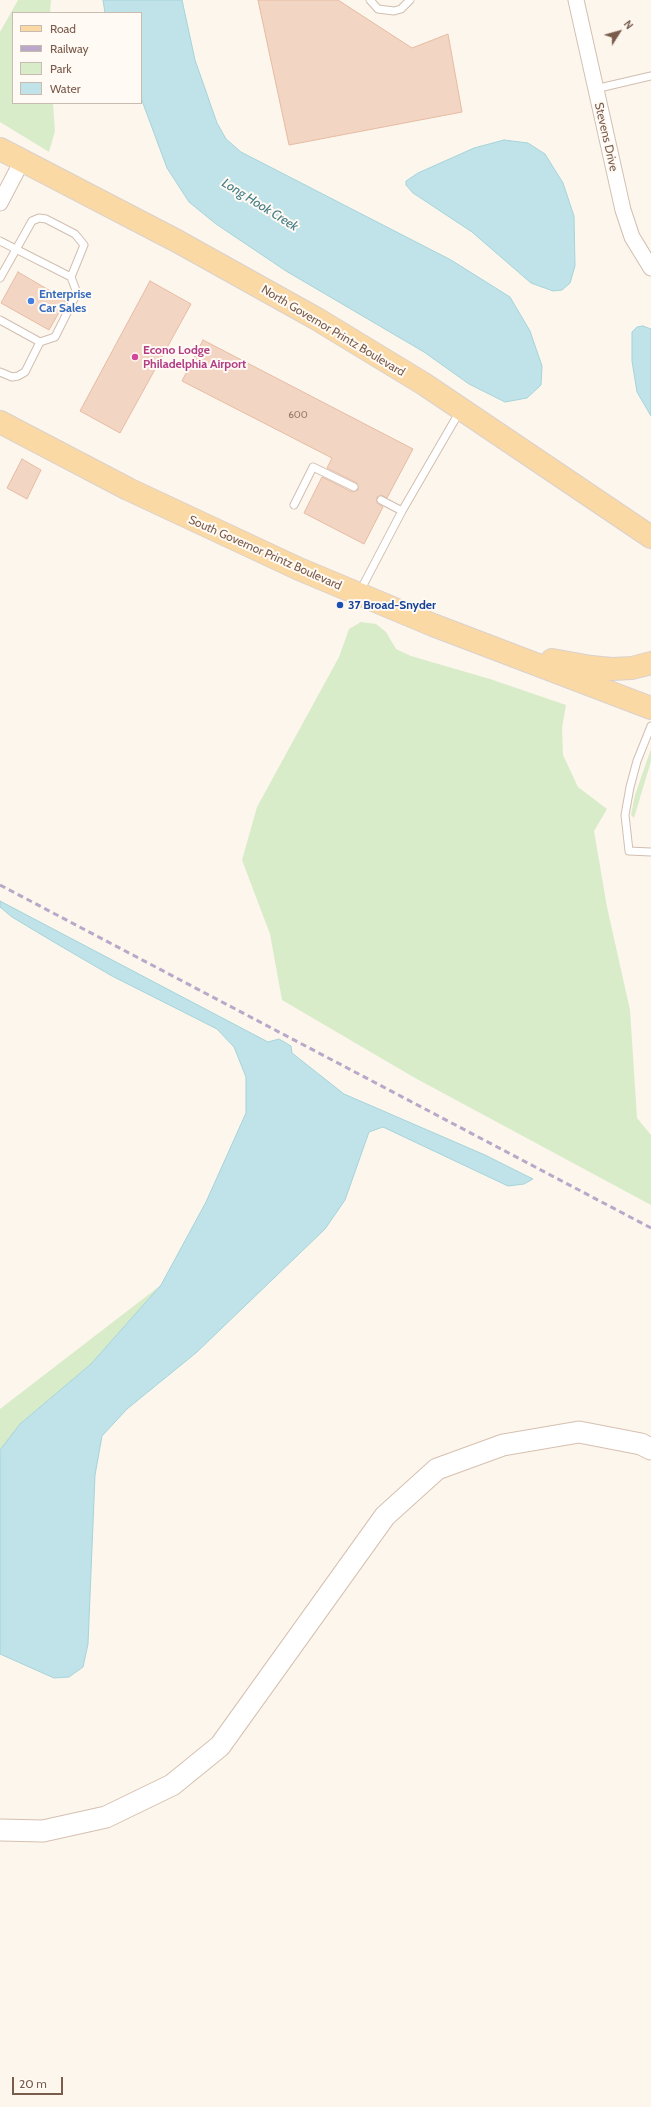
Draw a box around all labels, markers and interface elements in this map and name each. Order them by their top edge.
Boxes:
legend [12,12,142,104]
north arrow [599,12,639,52]
text: N [621,17,637,32]
text: Road [50,21,76,36]
text: Railway [50,41,88,56]
text: Park [50,61,72,76]
text: Water [50,81,80,96]
street label: Stevens Drive [591,101,621,173]
water label: Long Hook Creek [219,175,301,235]
street label: North Governor Printz Boulevard [259,282,407,380]
place label: Enterprise Car Sales [39,287,92,315]
marker: Enterprise Car Sales [26,296,36,306]
place label: Econo Lodge Philadelphia Airport [143,343,246,371]
marker: Econo Lodge Philadelphia Airport [130,352,140,362]
house number: 600 [288,409,308,421]
street label: South Governor Printz Boulevard [186,513,344,593]
place label: 37 Broad-Snyder [348,598,436,612]
marker: 37 Broad-Snyder [335,600,345,610]
scale bar [14,2069,65,2095]
text: 20 m [19,2076,47,2091]

